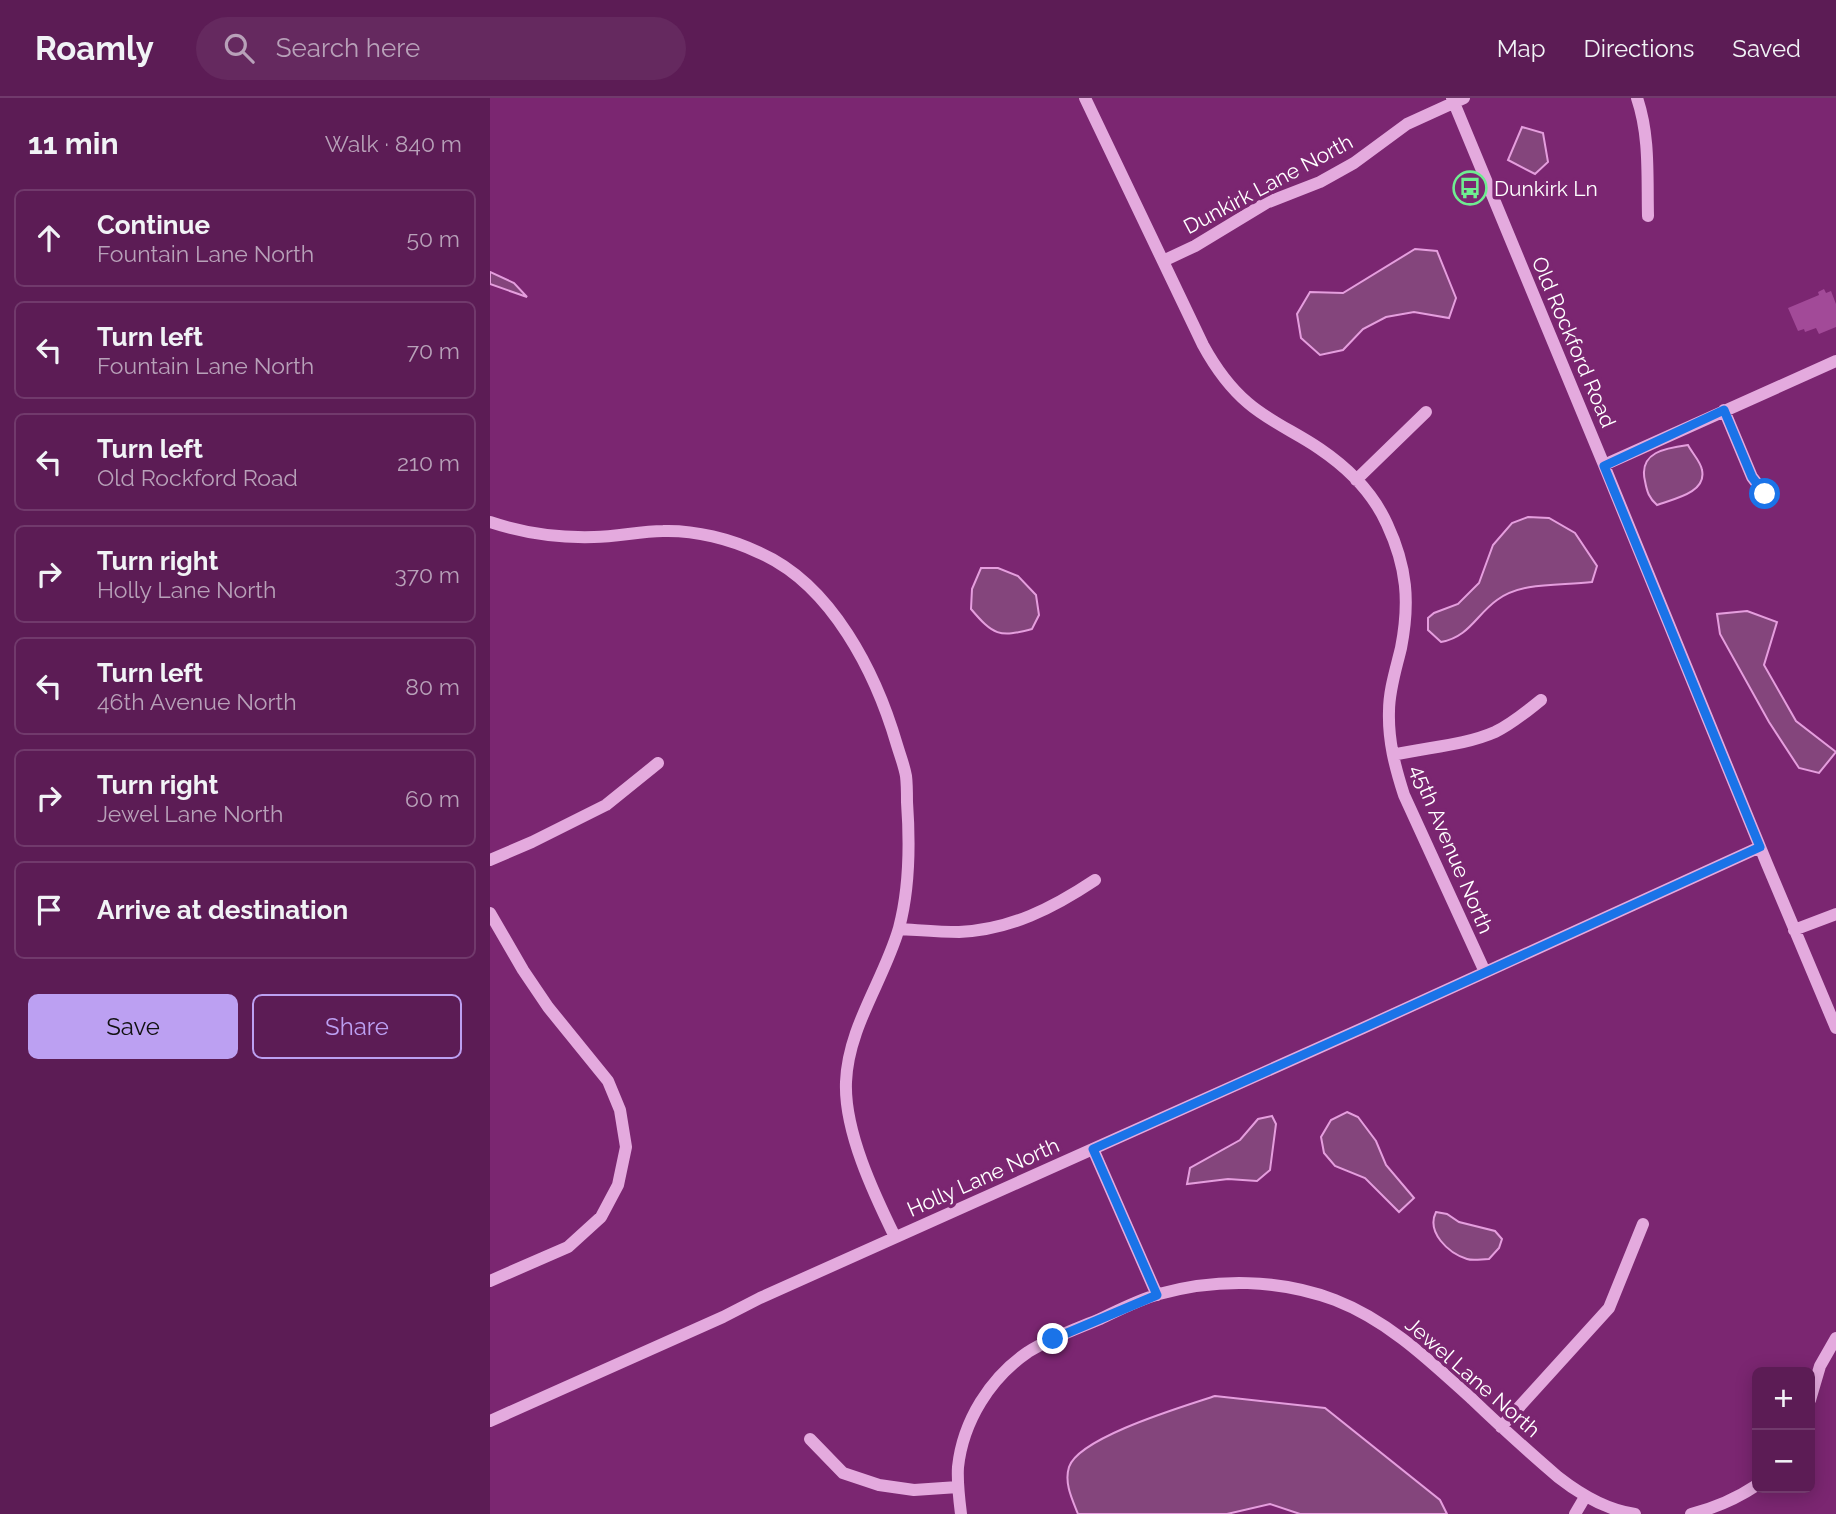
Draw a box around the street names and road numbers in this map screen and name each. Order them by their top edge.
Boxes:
street label: Dunkirk Lane North [1179,129,1357,239]
street label: Old Rockford Road [1527,253,1621,431]
street label: 45th Avenue North [1405,761,1499,937]
street label: Holly Lane North [903,1132,1063,1222]
street label: Jewel Lane North [1401,1312,1545,1442]

